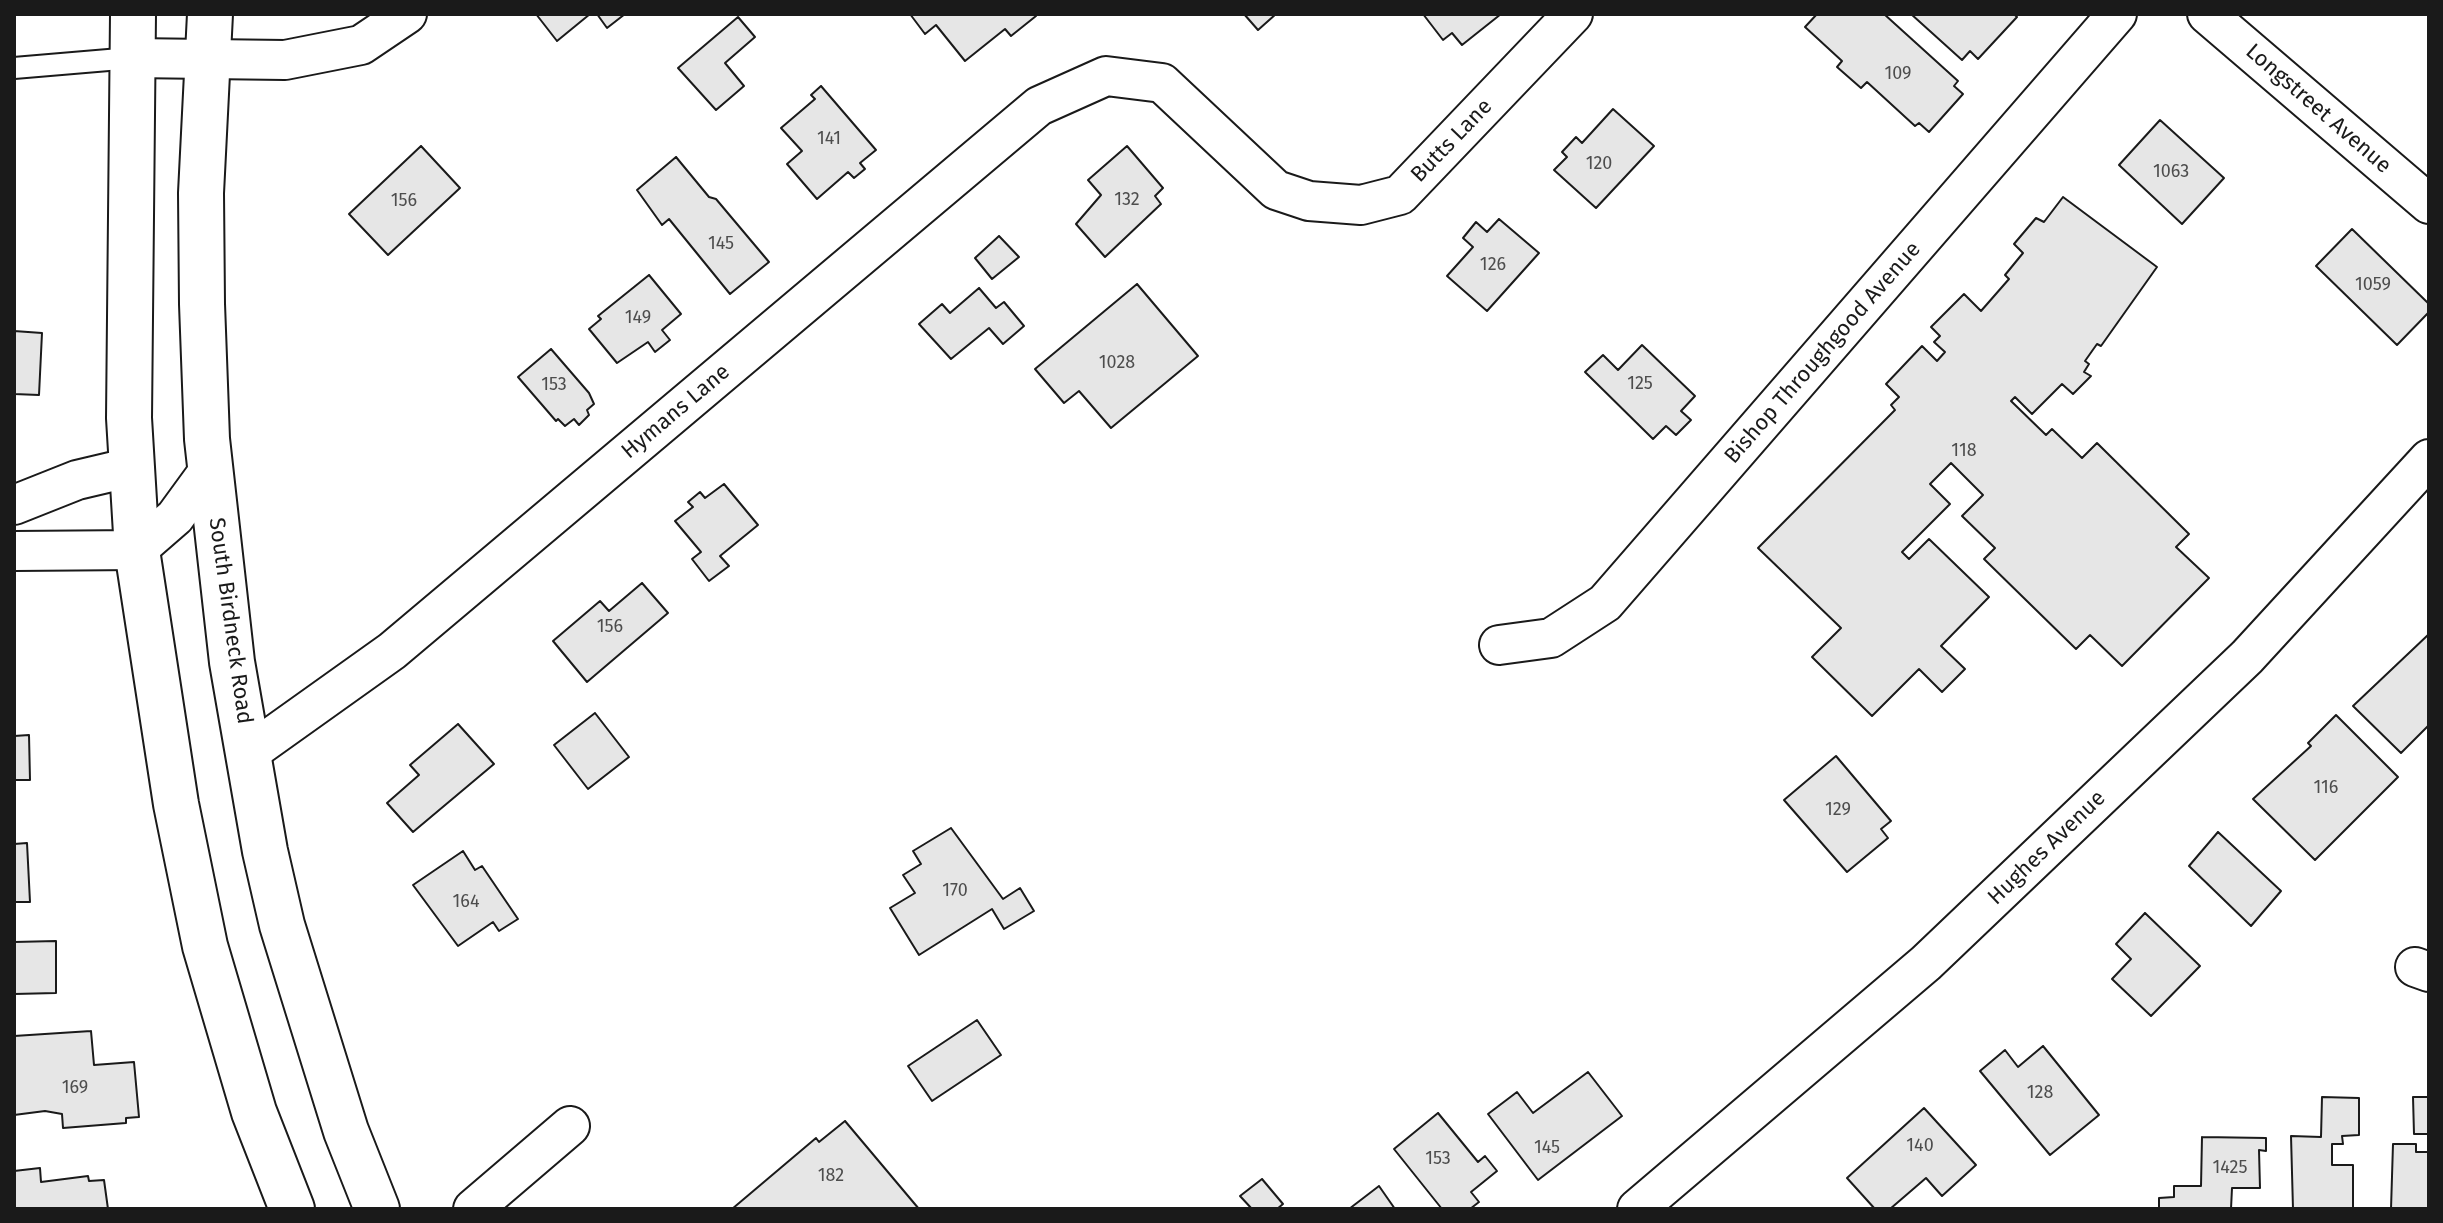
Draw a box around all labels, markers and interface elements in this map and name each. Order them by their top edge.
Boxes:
street label: Longstreet Avenue [2240,39,2396,179]
house number: 109 [1884,63,1912,85]
street label: Butts Lane [1406,94,1498,188]
house number: 141 [817,128,841,150]
house number: 120 [1586,153,1612,175]
house number: 1063 [2153,161,2189,183]
house number: 132 [1114,189,1140,211]
house number: 156 [391,190,417,212]
house number: 145 [708,233,734,255]
street label: Bishop Throughgood Avenue [1719,237,1927,469]
house number: 126 [1480,254,1506,276]
house number: 1059 [2355,274,2391,296]
house number: 149 [625,307,651,329]
house number: 1028 [1099,352,1135,374]
street label: Hymans Lane [617,359,735,465]
house number: 125 [1627,373,1653,395]
house number: 153 [541,374,567,396]
house number: 118 [1951,440,1977,462]
street label: South Birdneck Road [202,516,258,726]
house number: 156 [597,616,623,638]
house number: 116 [2314,777,2338,799]
street label: Hughes Avenue [1983,785,2111,911]
house number: 129 [1825,799,1851,821]
house number: 170 [942,880,968,902]
house number: 164 [453,891,479,913]
house number: 169 [62,1077,88,1099]
house number: 128 [2027,1082,2053,1104]
house number: 140 [1906,1135,1934,1157]
house number: 145 [1534,1137,1560,1159]
house number: 153 [1425,1148,1451,1170]
house number: 1425 [2213,1157,2247,1179]
house number: 182 [818,1165,844,1187]

